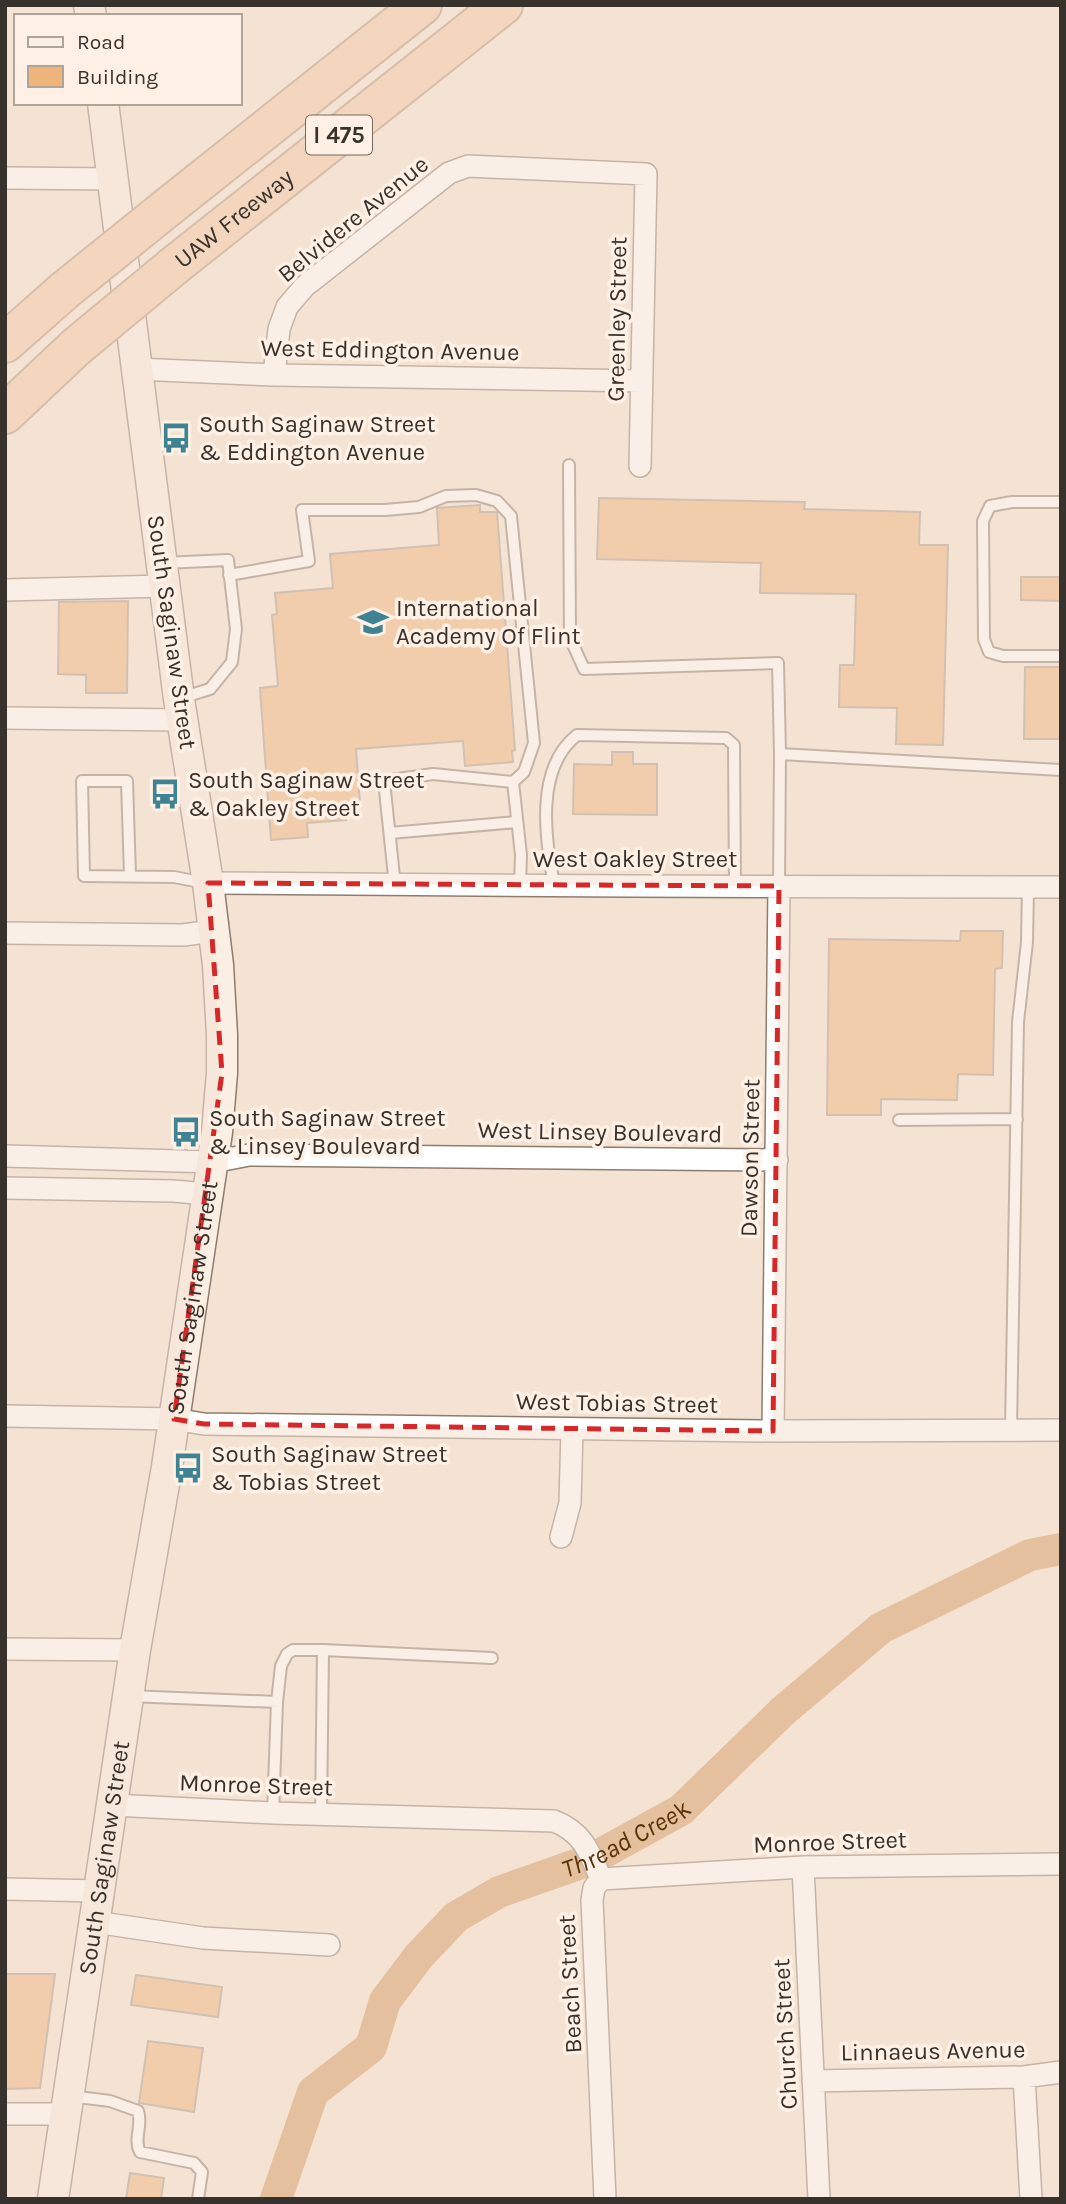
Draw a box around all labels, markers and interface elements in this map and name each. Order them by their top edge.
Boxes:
legend [14,14,242,105]
text: Road [77,30,125,54]
text: Building [77,65,158,89]
road number: I 475 [306,116,372,154]
street label: Belvidere Avenue [272,150,434,288]
street label: UAW Freeway [169,163,299,274]
street label: Greenley Street [602,236,632,402]
street label: West Eddington Avenue [260,334,520,366]
place label: South Saginaw Street & Eddington Avenue [199,410,435,466]
bus stop icon: South Saginaw Street & Eddington Avenue [159,421,193,455]
street label: South Saginaw Street [142,513,202,751]
place label: International Academy Of Flint [396,594,581,650]
school or university icon: International Academy Of Flint [356,605,390,639]
place label: South Saginaw Street & Oakley Street [188,766,424,822]
bus stop icon: South Saginaw Street & Oakley Street [148,777,182,811]
street label: West Oakley Street [533,845,737,873]
street label: Dawson Street [735,1079,765,1237]
place label: South Saginaw Street & Linsey Boulevard [209,1104,445,1160]
bus stop icon: South Saginaw Street & Linsey Boulevard [169,1115,203,1149]
street label: West Linsey Boulevard [477,1116,723,1148]
street label: South Saginaw Street [161,1179,224,1417]
street label: West Tobias Street [516,1387,718,1419]
place label: South Saginaw Street & Tobias Street [211,1440,447,1496]
bus stop icon: South Saginaw Street & Tobias Street [171,1451,205,1485]
street label: South Saginaw Street [73,1739,135,1977]
street label: Monroe Street [179,1768,333,1802]
water label: Thread Creek [557,1793,697,1884]
street label: Monroe Street [753,1825,907,1859]
street label: Beach Street [552,1914,588,2054]
street label: Church Street [767,1958,803,2110]
street label: Linnaeus Avenue [840,2035,1026,2067]

